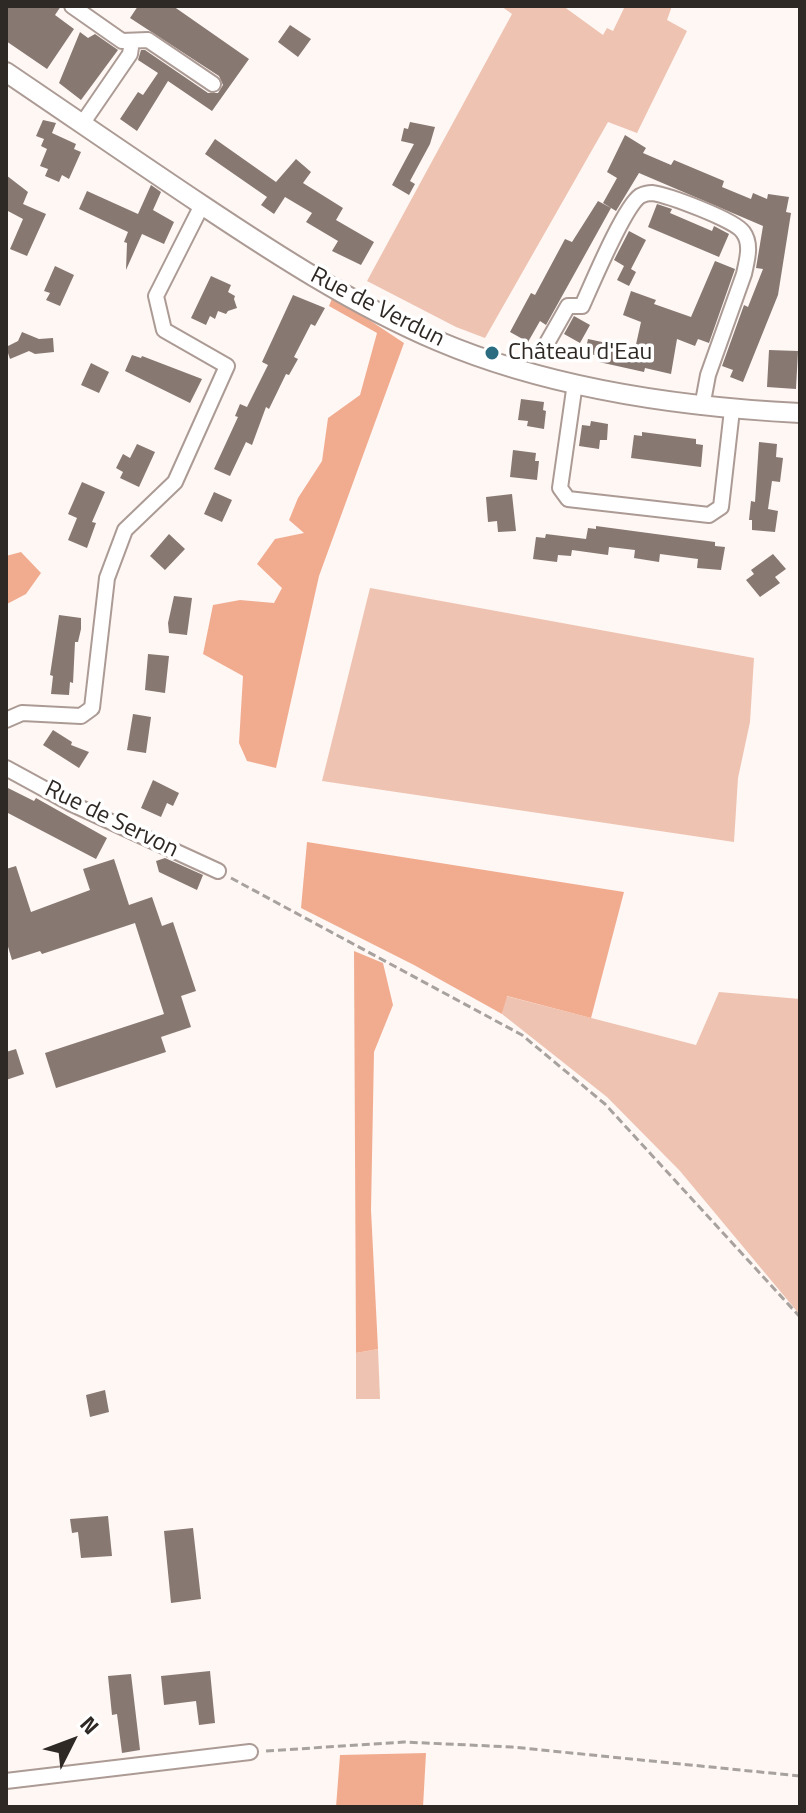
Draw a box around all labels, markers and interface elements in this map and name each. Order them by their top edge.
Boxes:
street label: Rue de Verdun [305,262,449,354]
place label: Château d'Eau [508,339,652,367]
marker: Château d'Eau [483,344,501,362]
street label: Rue de Servon [39,775,183,865]
north arrow [32,1701,112,1781]
text: N [72,1708,108,1742]

